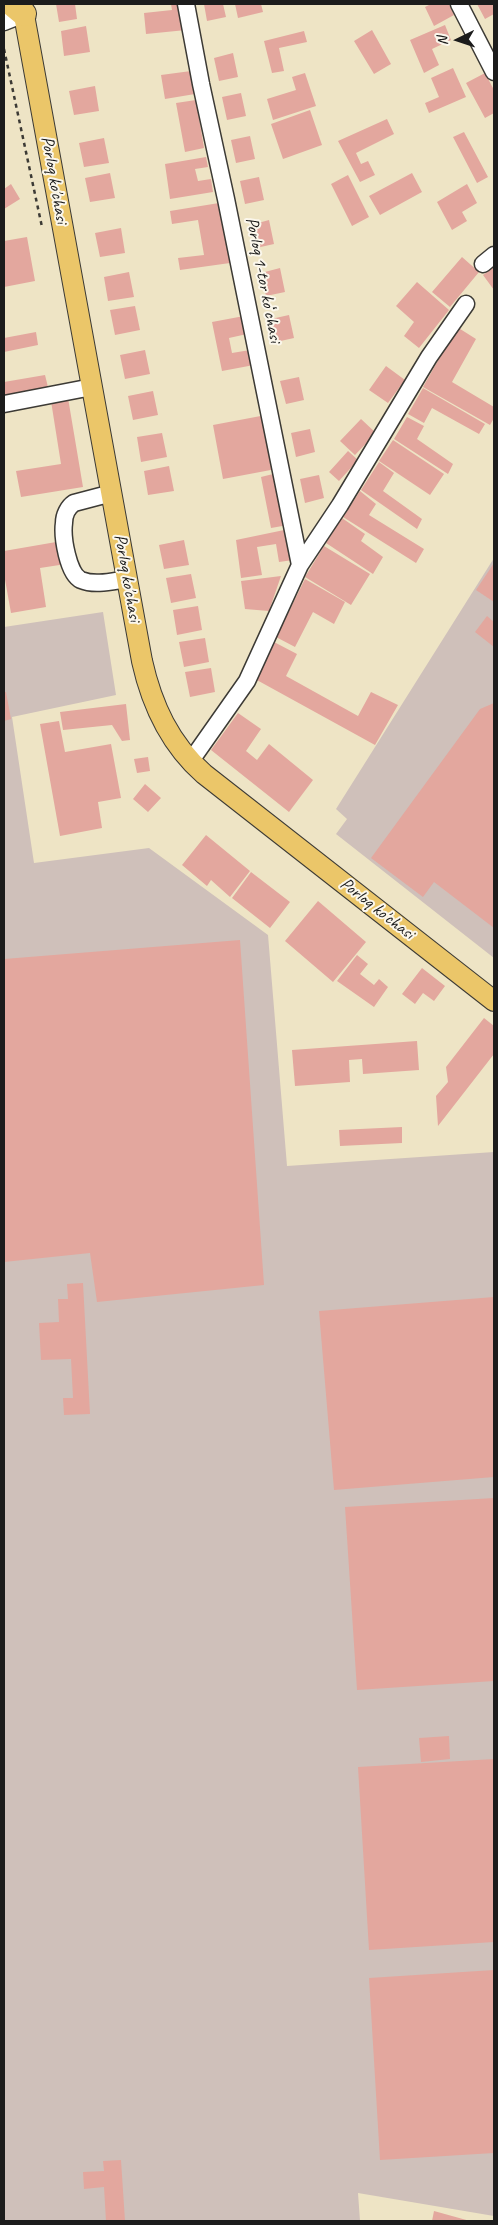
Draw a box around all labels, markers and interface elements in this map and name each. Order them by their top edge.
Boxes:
north arrow [433,15,483,65]
text: N [434,36,451,46]
street label: Porloq ko'chasi [36,135,72,225]
street label: Porloq 1-tor koʻchasi [240,215,286,345]
street label: Porloq ko'chasi [109,533,145,623]
street label: Porloq ko'chasi [336,873,418,945]

